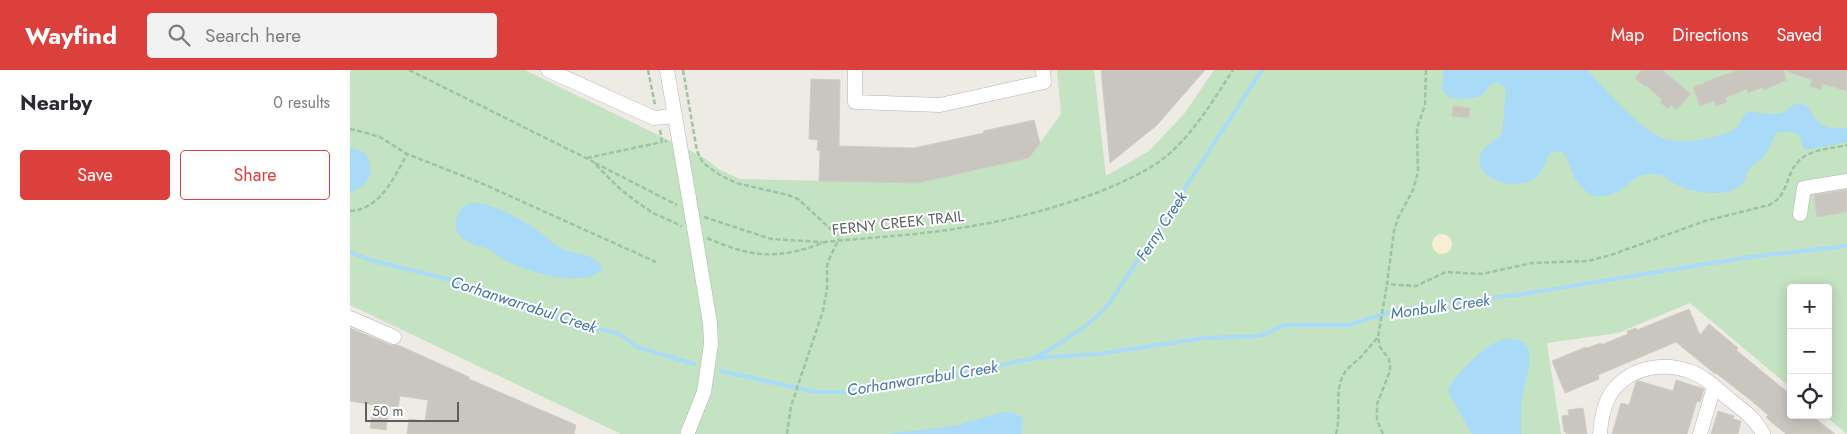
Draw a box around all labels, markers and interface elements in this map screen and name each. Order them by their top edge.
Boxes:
search box [147,13,497,58]
text: Wayfind [25,18,117,53]
icon: search [165,21,193,49]
text: Search here [205,22,301,49]
text: Map [1611,22,1644,48]
text: Directions [1672,22,1748,48]
text: Saved [1776,22,1822,48]
text: Nearby [20,88,92,118]
text: 0 results [273,91,330,114]
button: Save [20,150,170,200]
button: Share [180,150,330,200]
water label: Ferny Creek [1130,186,1193,266]
street label: FERNY CREEK TRAIL [831,205,965,241]
water label: Corhanwarrabul Creek [448,270,601,339]
map controls [1787,284,1832,419]
button: + [1787,284,1832,329]
water label: Monbulk Creek [1389,288,1492,325]
button: − [1787,329,1832,374]
water label: Corhanwarrabul Creek [845,355,1000,402]
button: locate [1787,374,1832,419]
scale bar [365,399,459,422]
text: 50 m [372,401,403,421]

